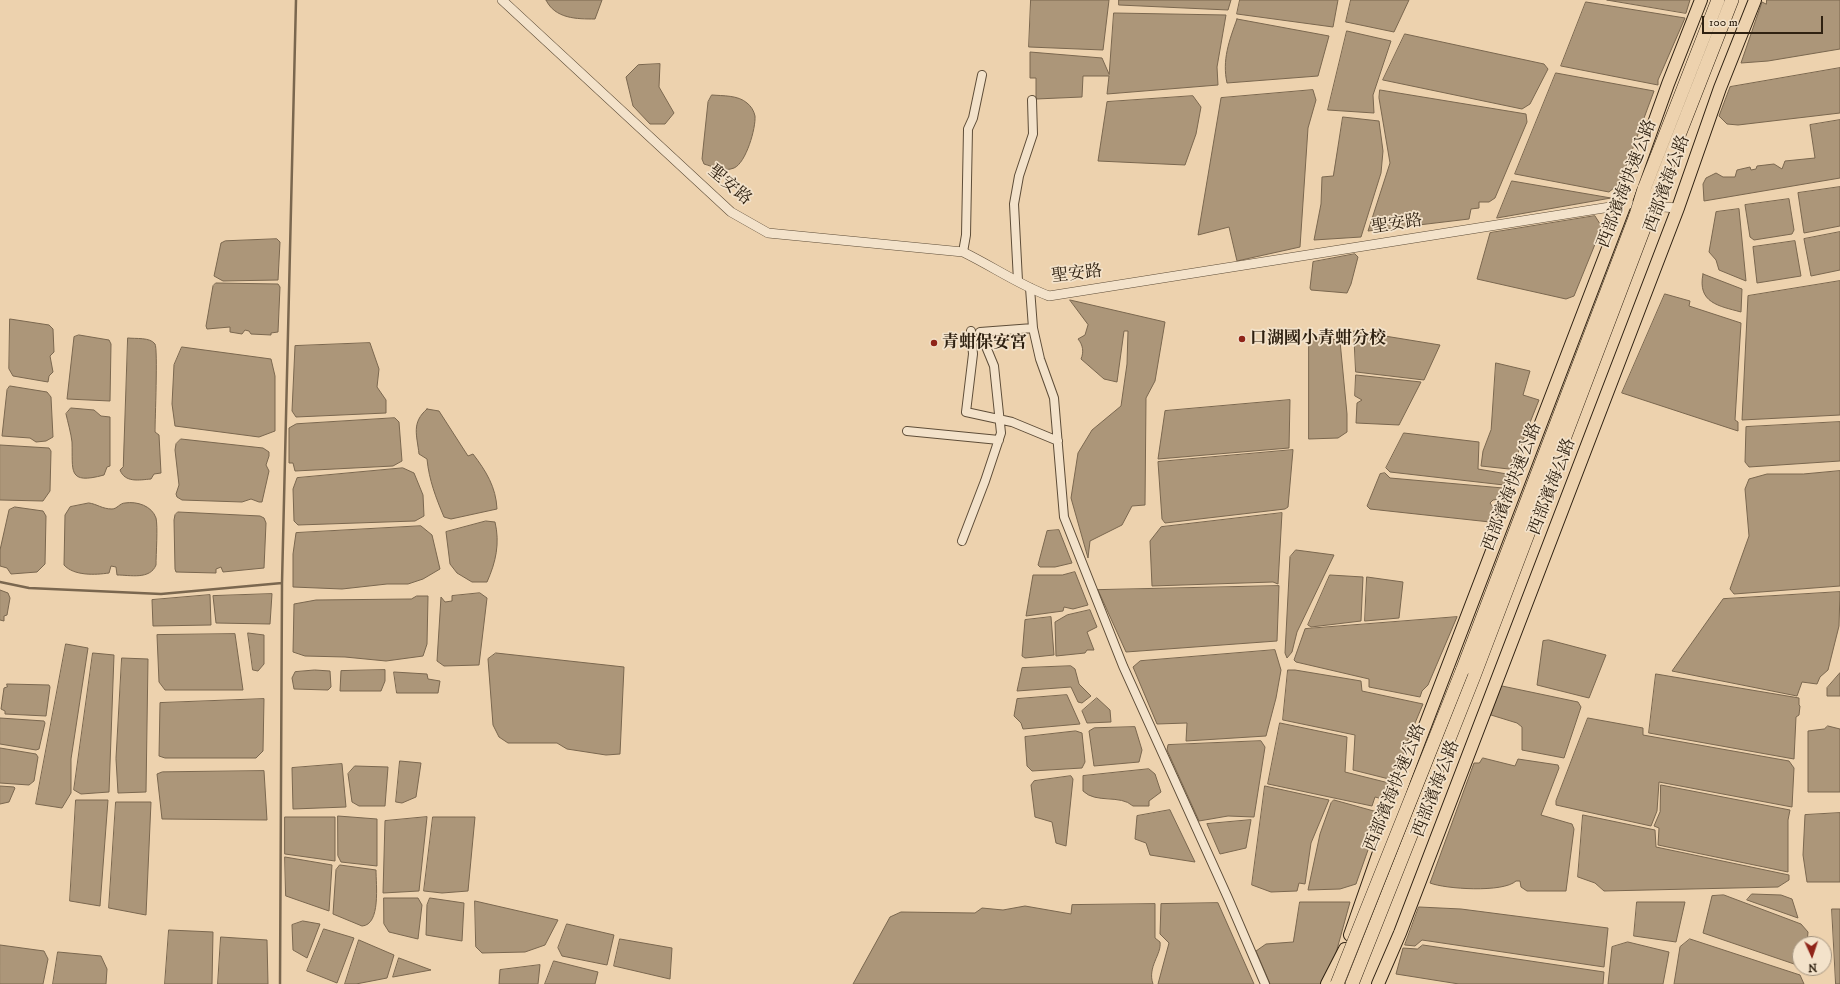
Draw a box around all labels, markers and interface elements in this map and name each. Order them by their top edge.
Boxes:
scale bar [1704,8,1825,34]
text: 100 m [1709,15,1738,30]
street label: 西部濱海快速公路 [1594,117,1662,251]
street label: 西部濱海公路 [1641,133,1695,235]
street label: 聖安路 [703,162,755,210]
street label: 聖安路 [1370,211,1424,239]
street label: 聖安路 [1050,262,1104,288]
place label: 口湖國小青蚶分校 [1250,329,1386,349]
place label: 青蚶保安宮 [942,333,1027,353]
marker: 口湖國小青蚶分校 [1237,334,1247,344]
marker: 青蚶保安宮 [929,338,939,348]
street label: 西部濱海快速公路 [1479,420,1547,554]
street label: 西部濱海公路 [1525,436,1581,538]
street label: 西部濱海快速公路 [1361,721,1431,855]
street label: 西部濱海公路 [1409,738,1465,840]
north arrow [1792,936,1832,976]
text: N [1808,960,1817,974]

